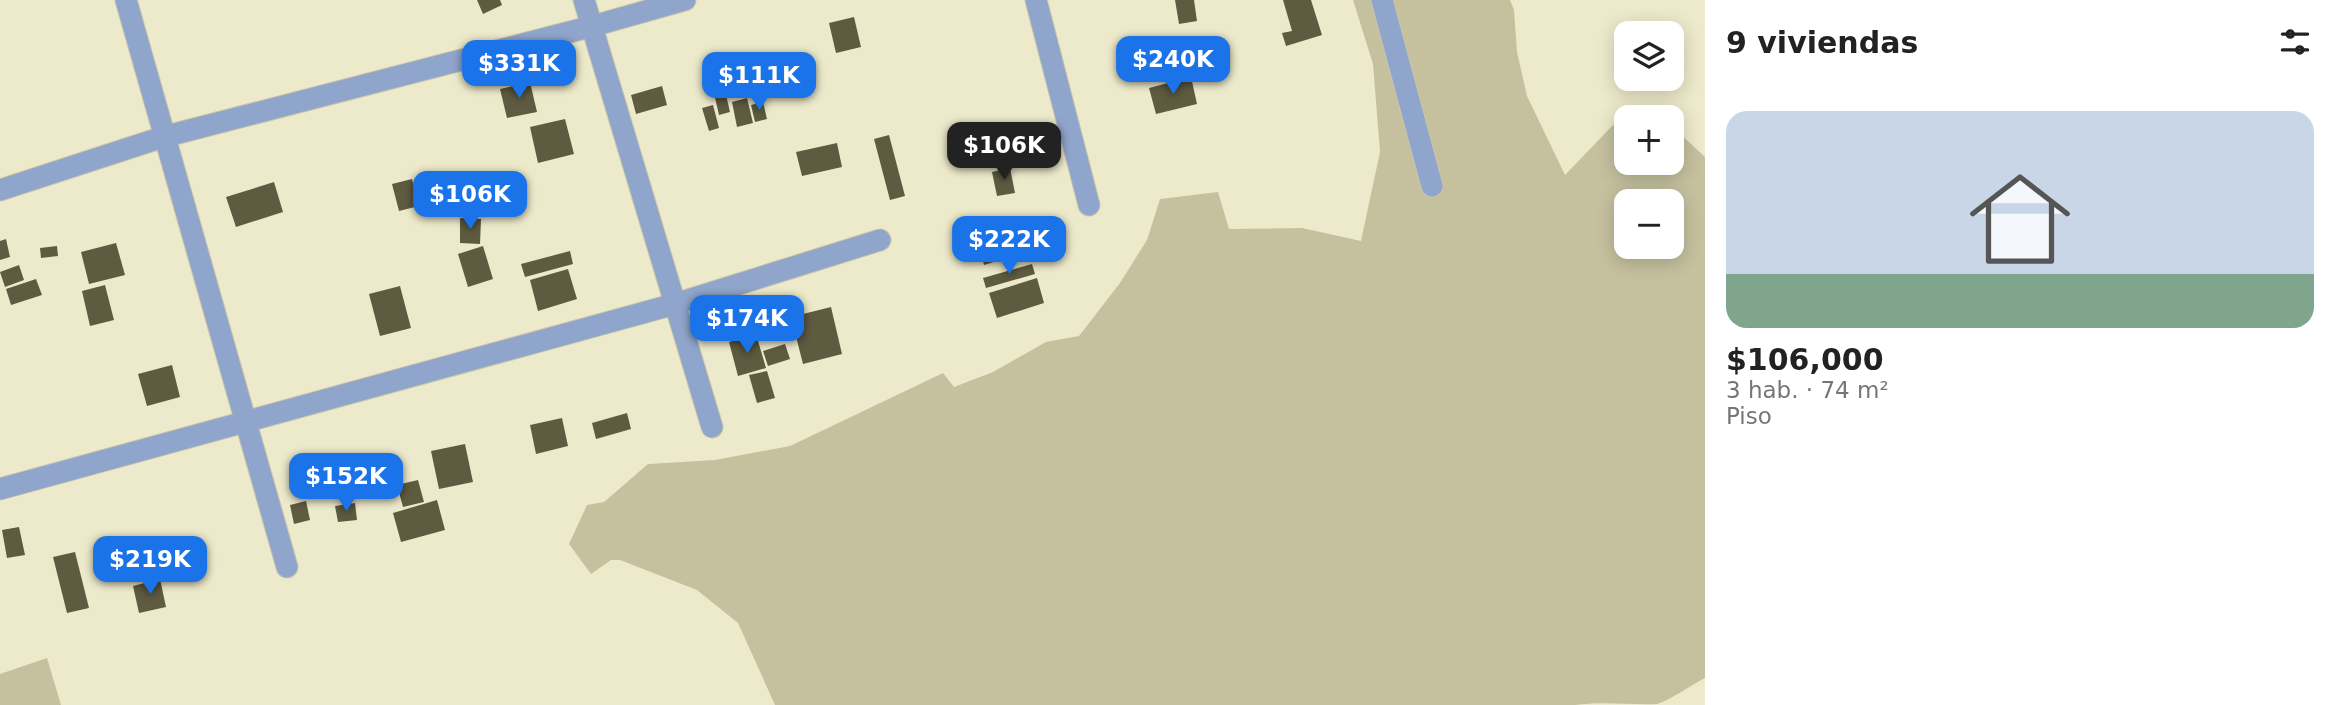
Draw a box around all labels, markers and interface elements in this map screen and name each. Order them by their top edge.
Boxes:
map controls [1614,21,1684,259]
button: layers [1614,21,1684,91]
icon: filters [2276,23,2314,61]
text: 9 viviendas [1726,25,1918,60]
pin: $240K [1124,36,1222,96]
pin: $331K [470,41,568,100]
text: $240K [1132,46,1214,72]
text: $331K [478,50,560,76]
pin: $111K [710,52,808,112]
text: $111K [718,62,800,88]
button: + [1614,105,1684,175]
pin: $106K [955,122,1053,182]
text: $106K [963,132,1045,158]
icon: home [1957,156,2083,282]
pin: $106K [421,172,519,231]
text: $106K [429,181,511,207]
button: − [1614,189,1684,259]
pin: $222K [960,216,1058,276]
text: $222K [968,226,1050,252]
pin: $174K [698,296,796,355]
text: $174K [706,305,788,331]
text: $106,000 [1726,342,1884,377]
text: 3 hab. · 74 m² [1726,377,1889,403]
text: Piso [1726,403,1772,429]
pin: $152K [297,454,395,513]
text: $152K [305,463,387,489]
pin: $219K [101,536,199,596]
text: $219K [109,546,191,572]

